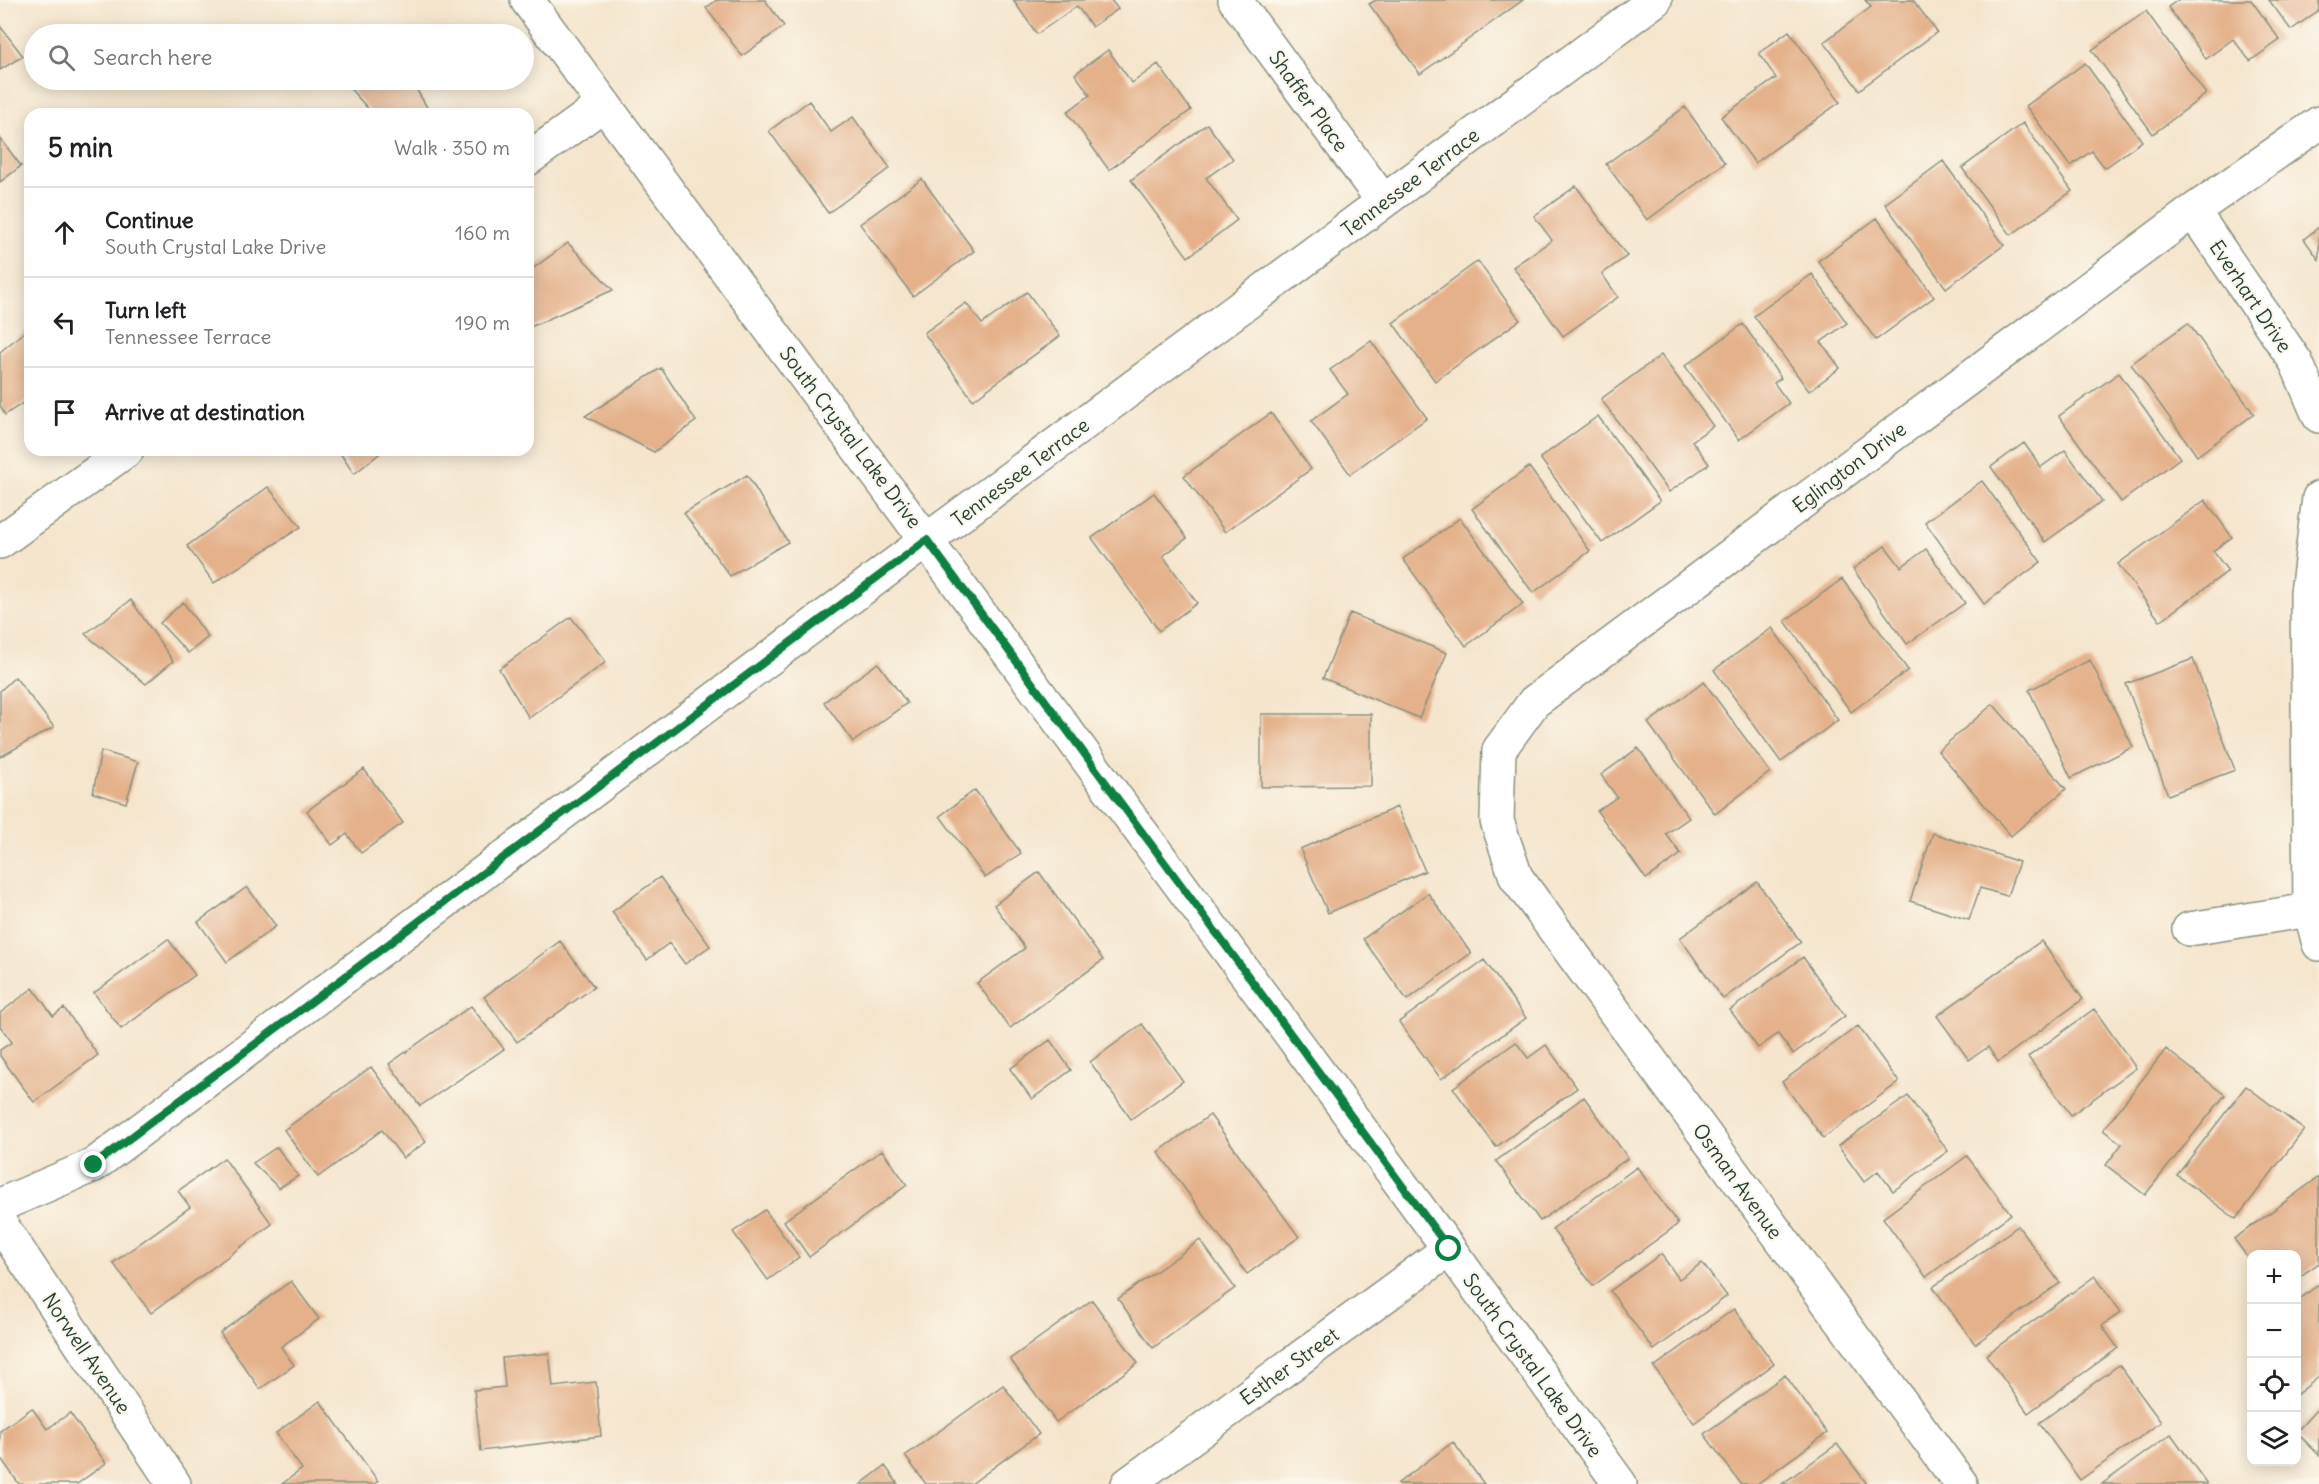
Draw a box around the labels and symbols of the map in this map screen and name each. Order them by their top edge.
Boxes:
street label: Shaffer Place [1264,46,1354,156]
street label: Tennessee Terrace [1336,122,1484,242]
street label: Everhart Drive [2204,235,2298,357]
street label: South Crystal Lake Drive [774,341,928,533]
street label: Tennessee Terrace [946,412,1094,532]
street label: Eglington Drive [1787,416,1911,518]
street label: Osman Avenue [1688,1118,1788,1244]
route end [80,1151,106,1177]
route start [1435,1235,1461,1261]
street label: South Crystal Lake Drive [1458,1268,1608,1462]
street label: Norwell Avenue [37,1288,137,1418]
street label: Esther Street [1235,1322,1344,1410]

